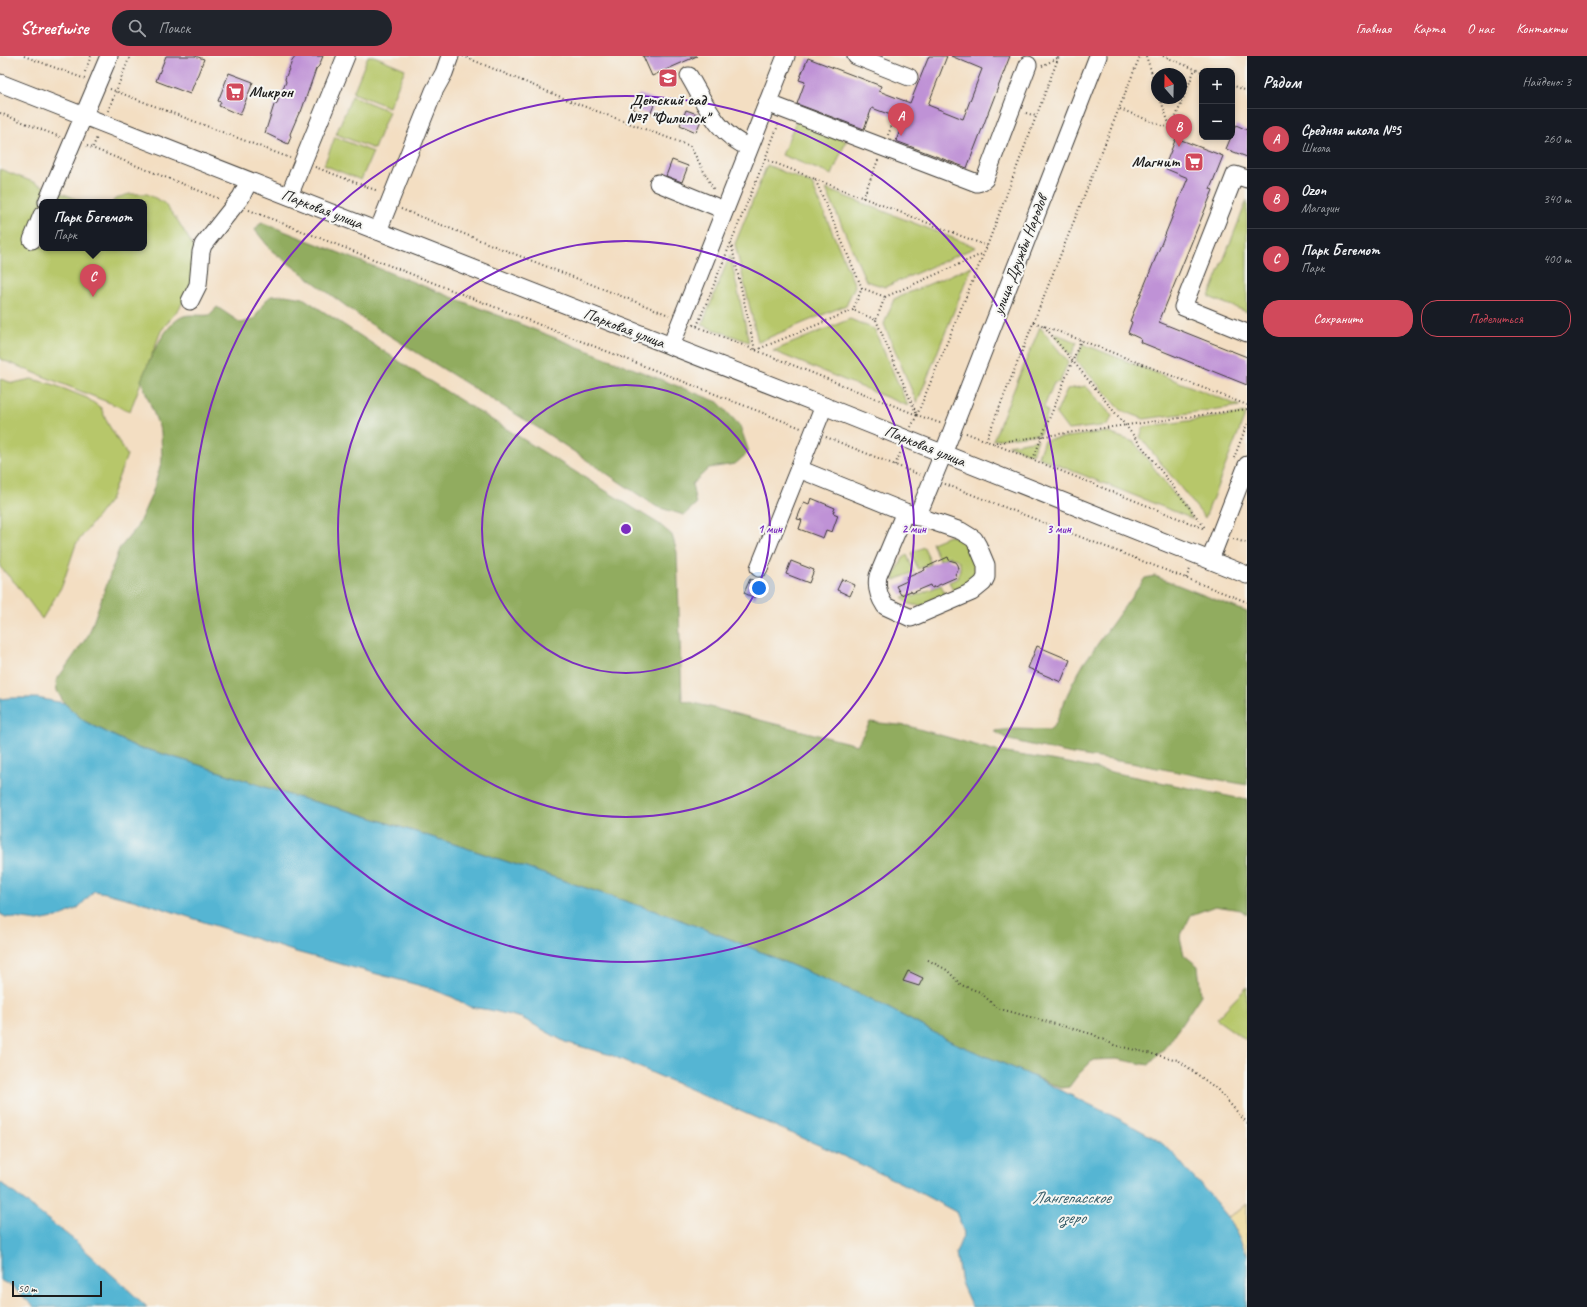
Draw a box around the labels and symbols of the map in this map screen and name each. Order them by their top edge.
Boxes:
school or university icon: Детский сад №7 "Филипок" [657,67,679,89]
north arrow [1151,68,1187,104]
supermarket icon: Микрон [224,81,246,103]
place label: Микрон [249,82,295,102]
place label: Детский сад №7 "Филипок" [627,90,714,128]
pin: A [888,103,914,136]
pin: B [1166,114,1192,147]
supermarket icon: Магнит [1183,151,1205,173]
place label: Магнит [1132,152,1180,172]
street label: Парковая улица [279,184,366,234]
street label: улица Дружбы Народов [988,190,1053,318]
pin: C [80,264,106,297]
street label: Парковая улица [581,303,668,353]
street label: Парковая улица [882,421,969,472]
text: 1 мин [758,521,783,537]
text: 2 мин [902,521,927,537]
text: 3 мин [1047,521,1072,537]
centre of rings [619,522,633,536]
your location [749,578,769,598]
water label: Лангепасское озеро [1032,1187,1112,1229]
scale bar [12,1279,102,1298]

